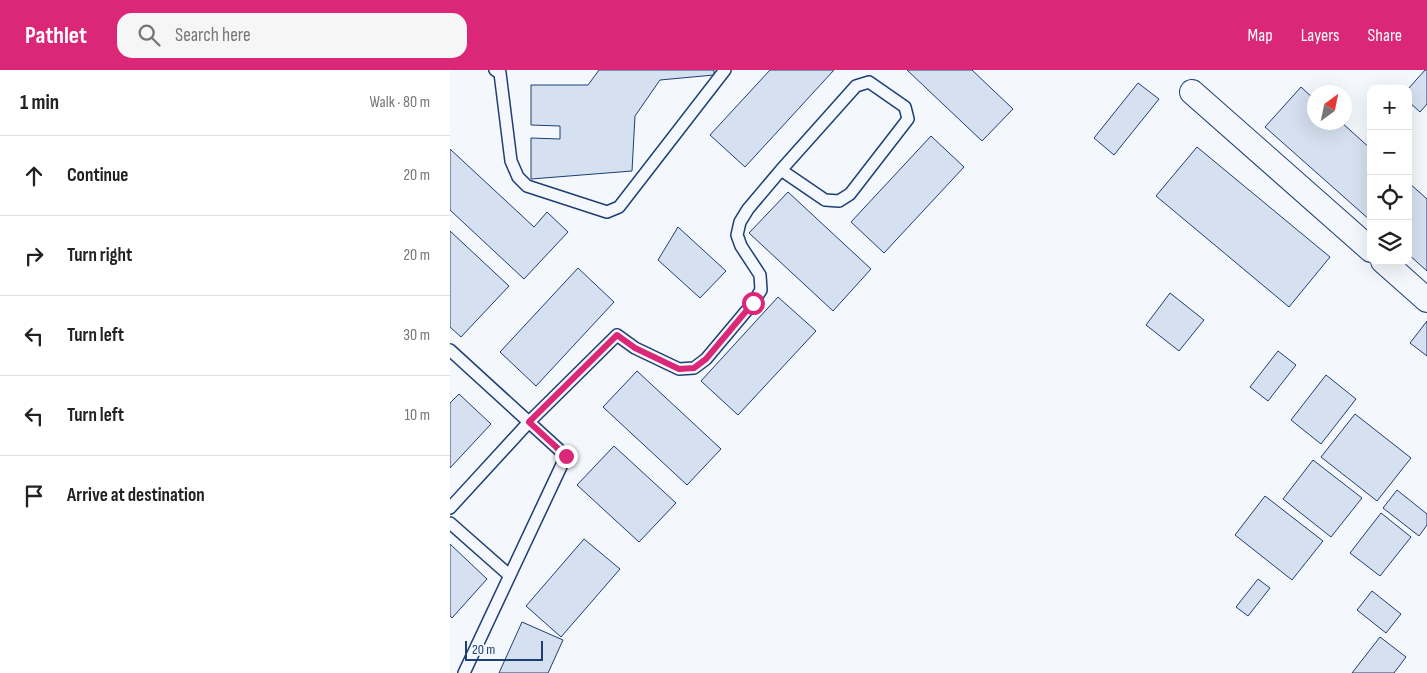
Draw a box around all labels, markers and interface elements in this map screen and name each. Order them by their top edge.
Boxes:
search box [117,13,467,58]
text: Pathlet [25,21,87,50]
icon: search [135,21,163,49]
text: Search here [175,24,251,47]
text: Map [1248,25,1273,46]
text: Layers [1301,25,1340,46]
text: Share [1368,25,1402,46]
north arrow [1307,85,1352,130]
map controls [1367,85,1412,265]
button: + [1367,85,1412,130]
text: 1 min [20,90,59,115]
text: Walk · 80 m [370,93,430,112]
button: − [1367,130,1412,175]
icon: ahead [20,162,48,190]
text: Continue [67,164,128,187]
text: 20 m [403,166,430,185]
button: locate [1367,175,1412,220]
button: layers [1367,220,1412,265]
icon: right [20,242,48,270]
text: Turn right [67,244,132,267]
text: 20 m [403,246,430,265]
route start [742,292,765,315]
icon: left [20,322,48,350]
text: Turn left [67,324,124,347]
text: 30 m [403,326,430,345]
icon: left [20,402,48,430]
text: Turn left [67,404,124,427]
text: 10 m [404,406,430,425]
route end [555,445,578,468]
icon: arrive [20,482,48,510]
text: Arrive at destination [67,484,205,507]
scale bar [465,638,542,661]
text: 20 m [472,641,495,658]

